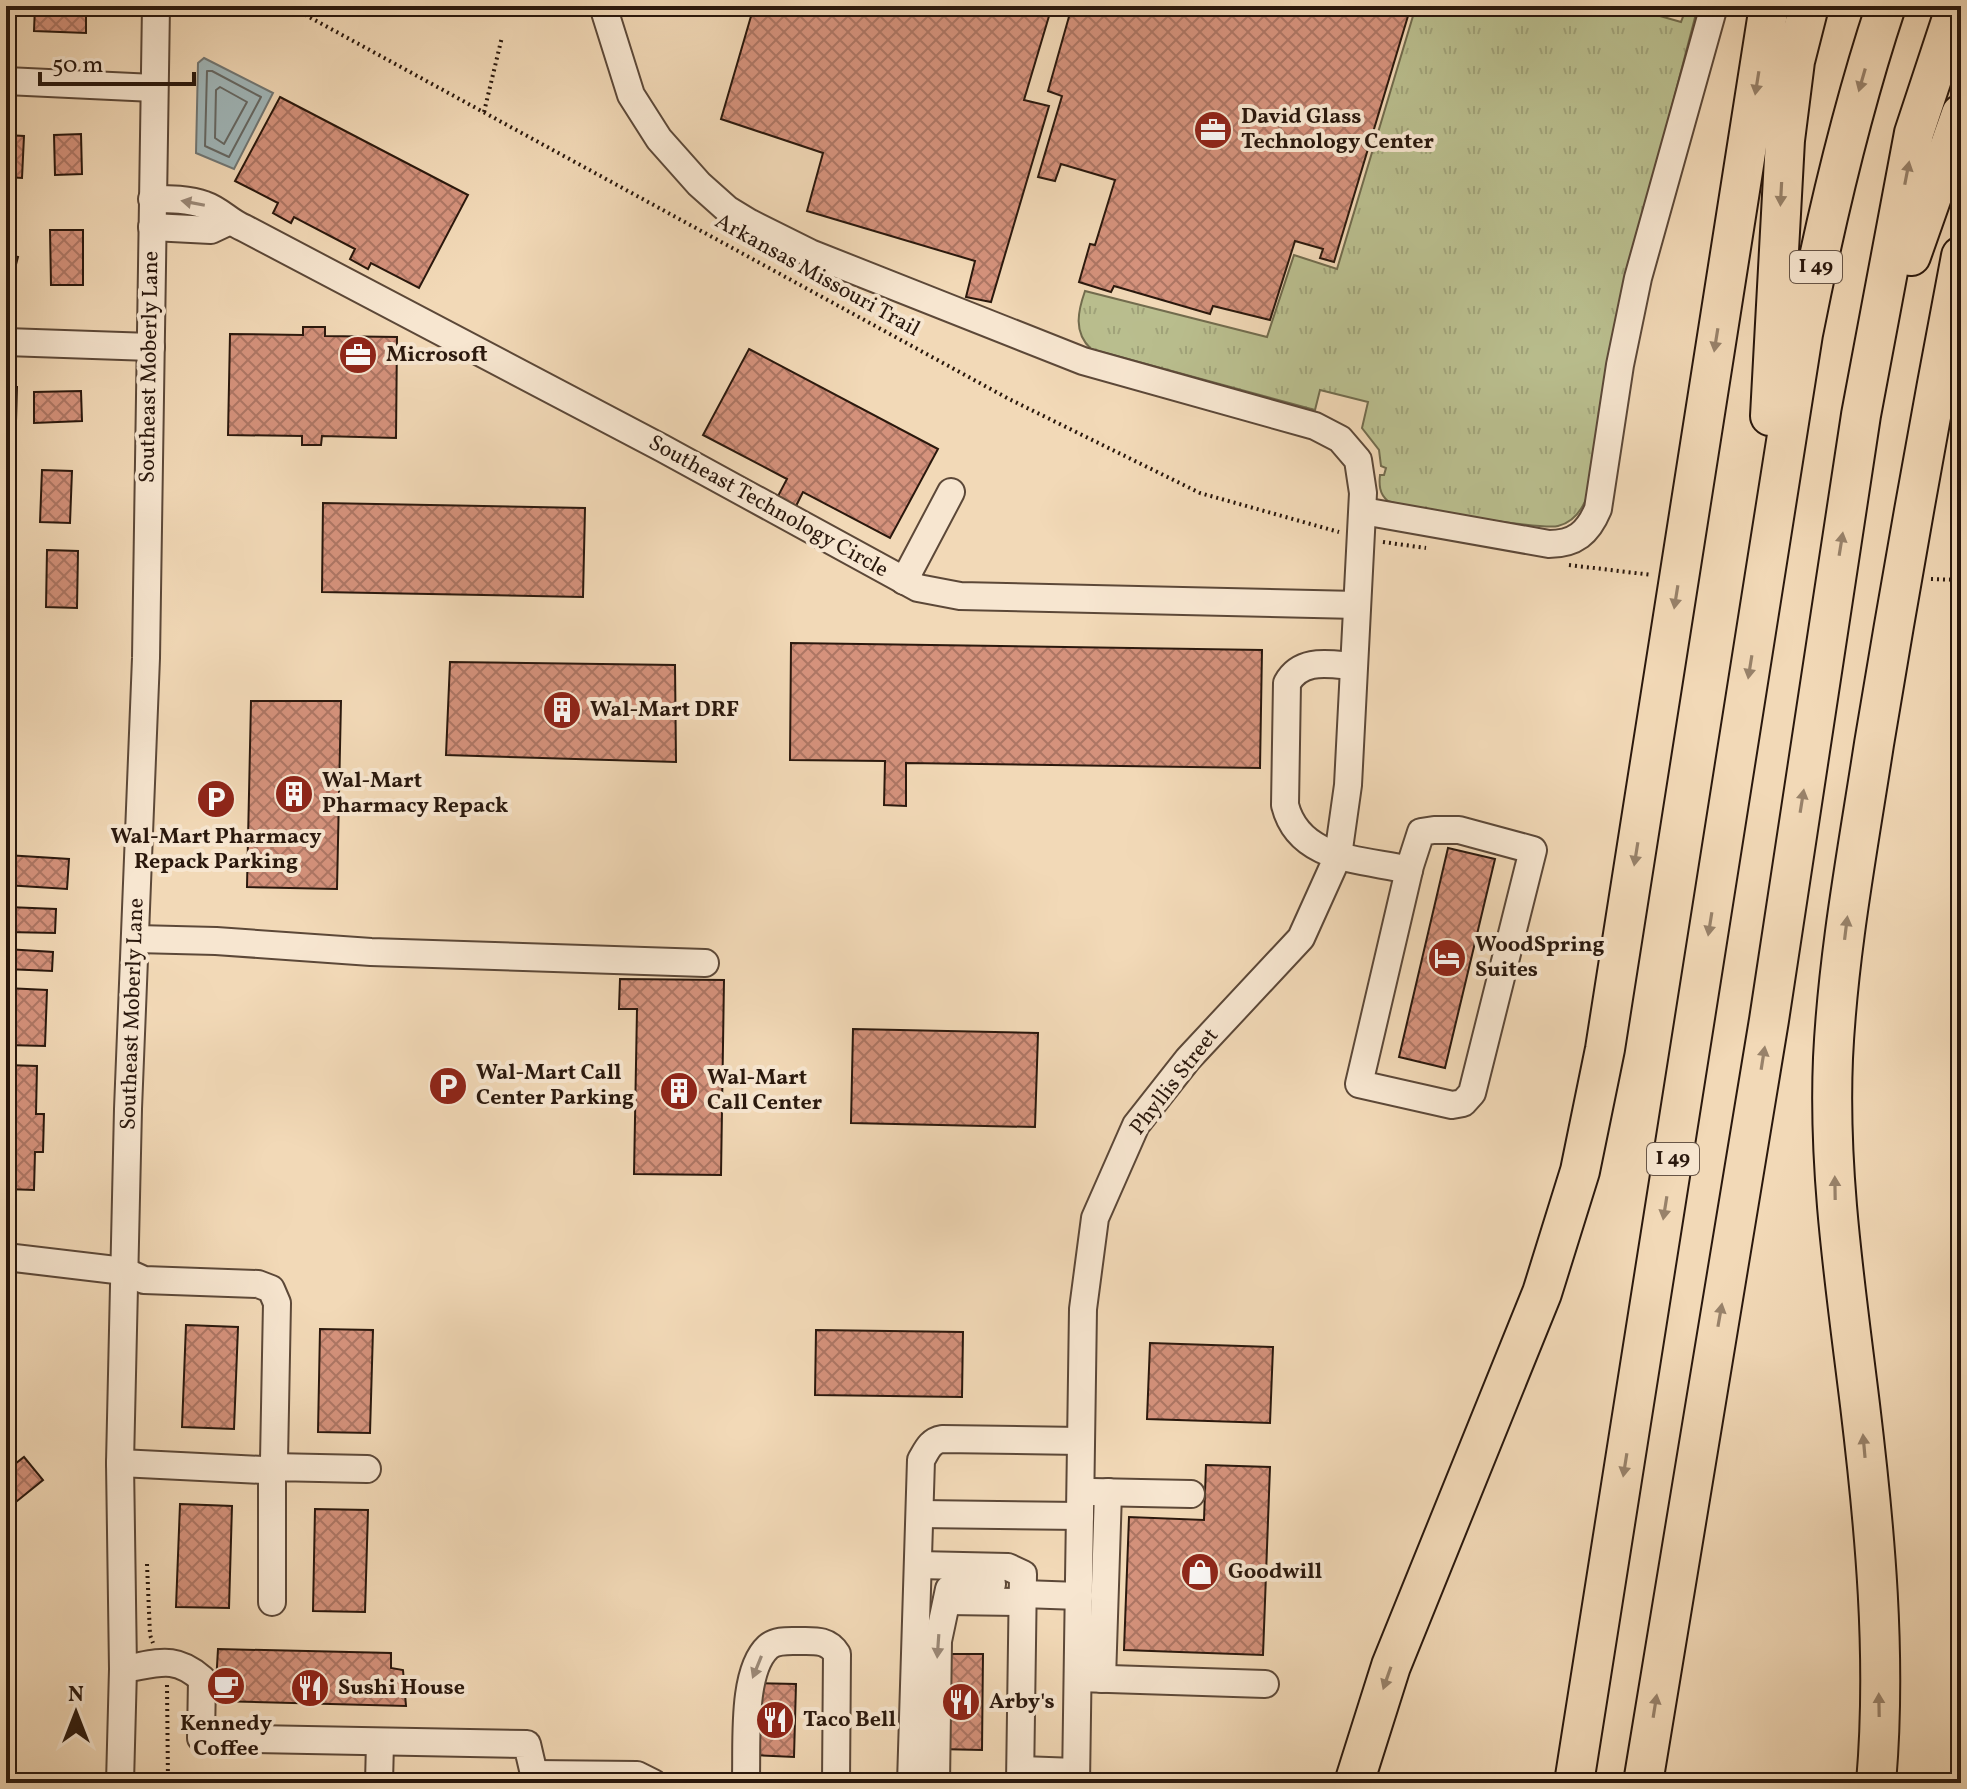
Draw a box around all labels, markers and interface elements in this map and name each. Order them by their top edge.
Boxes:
scale bar [40,36,194,86]
text: 50 m [52,49,104,83]
one-way arrow [1855,69,1868,93]
one-way arrow [1750,71,1762,96]
place label: David Glass Technology Center [1241,102,1434,158]
office icon: David Glass Technology Center [1192,109,1234,151]
one-way arrow [1901,161,1913,186]
one-way arrow [1775,182,1788,207]
one-way arrow [181,196,206,209]
street label: Arkansas Missouri Trail [709,207,925,345]
street label: Southeast Moberly Lane [132,251,168,483]
road number: I 49 [1790,251,1842,283]
one-way arrow [1709,328,1722,353]
office icon: Microsoft [337,334,379,376]
place label: Microsoft [386,340,488,371]
street label: Southeast Technology Circle [643,428,893,586]
one-way arrow [1836,531,1848,556]
one-way arrow [1670,585,1682,610]
one-way arrow [1743,655,1756,680]
building icon: Wal-Mart DRF [541,689,583,731]
place label: Wal-Mart DRF [590,695,739,726]
place label: Wal-Mart Pharmacy Repack [322,766,508,822]
building icon: Wal-Mart Pharmacy Repack [273,773,315,815]
parking icon: Wal-Mart Pharmacy Repack Parking [195,778,237,820]
one-way arrow [1797,788,1809,813]
place label: Wal-Mart Pharmacy Repack Parking [110,822,322,878]
one-way arrow [1629,841,1641,866]
street label: Southeast Moberly Lane [113,897,153,1131]
one-way arrow [1703,911,1716,936]
one-way arrow [1840,915,1853,940]
place label: WoodSpring Suites [1475,930,1605,986]
hotel icon: WoodSpring Suites [1426,937,1468,979]
street label: Phyllis Street [1123,1022,1227,1142]
one-way arrow [1757,1045,1770,1070]
place label: Wal-Mart Call Center Parking [476,1058,634,1114]
place label: Wal-Mart Call Center [707,1063,823,1119]
parking icon: Wal-Mart Call Center Parking [427,1065,469,1107]
building icon: Wal-Mart Call Center [658,1070,700,1112]
road number: I 49 [1647,1143,1699,1175]
one-way arrow [1829,1175,1841,1200]
one-way arrow [1658,1196,1671,1221]
one-way arrow [1714,1302,1726,1327]
one-way arrow [1857,1433,1870,1458]
one-way arrow [1618,1453,1631,1478]
shop icon: Goodwill [1179,1551,1221,1593]
place label: Goodwill [1228,1557,1322,1588]
one-way arrow [932,1634,945,1659]
one-way arrow [750,1656,763,1680]
cafe icon: Kennedy Coffee [205,1665,247,1707]
one-way arrow [1380,1666,1392,1690]
restaurant icon: Sushi House [289,1667,331,1709]
north arrow [36,1673,116,1753]
place label: Sushi House [338,1673,465,1704]
text: N [68,1680,84,1711]
restaurant icon: Arby's [940,1681,982,1723]
place label: Arby's [989,1687,1055,1718]
one-way arrow [1873,1692,1885,1717]
one-way arrow [1650,1693,1662,1718]
restaurant icon: Taco Bell [754,1699,796,1741]
place label: Taco Bell [803,1705,896,1736]
place label: Kennedy Coffee [180,1709,273,1765]

